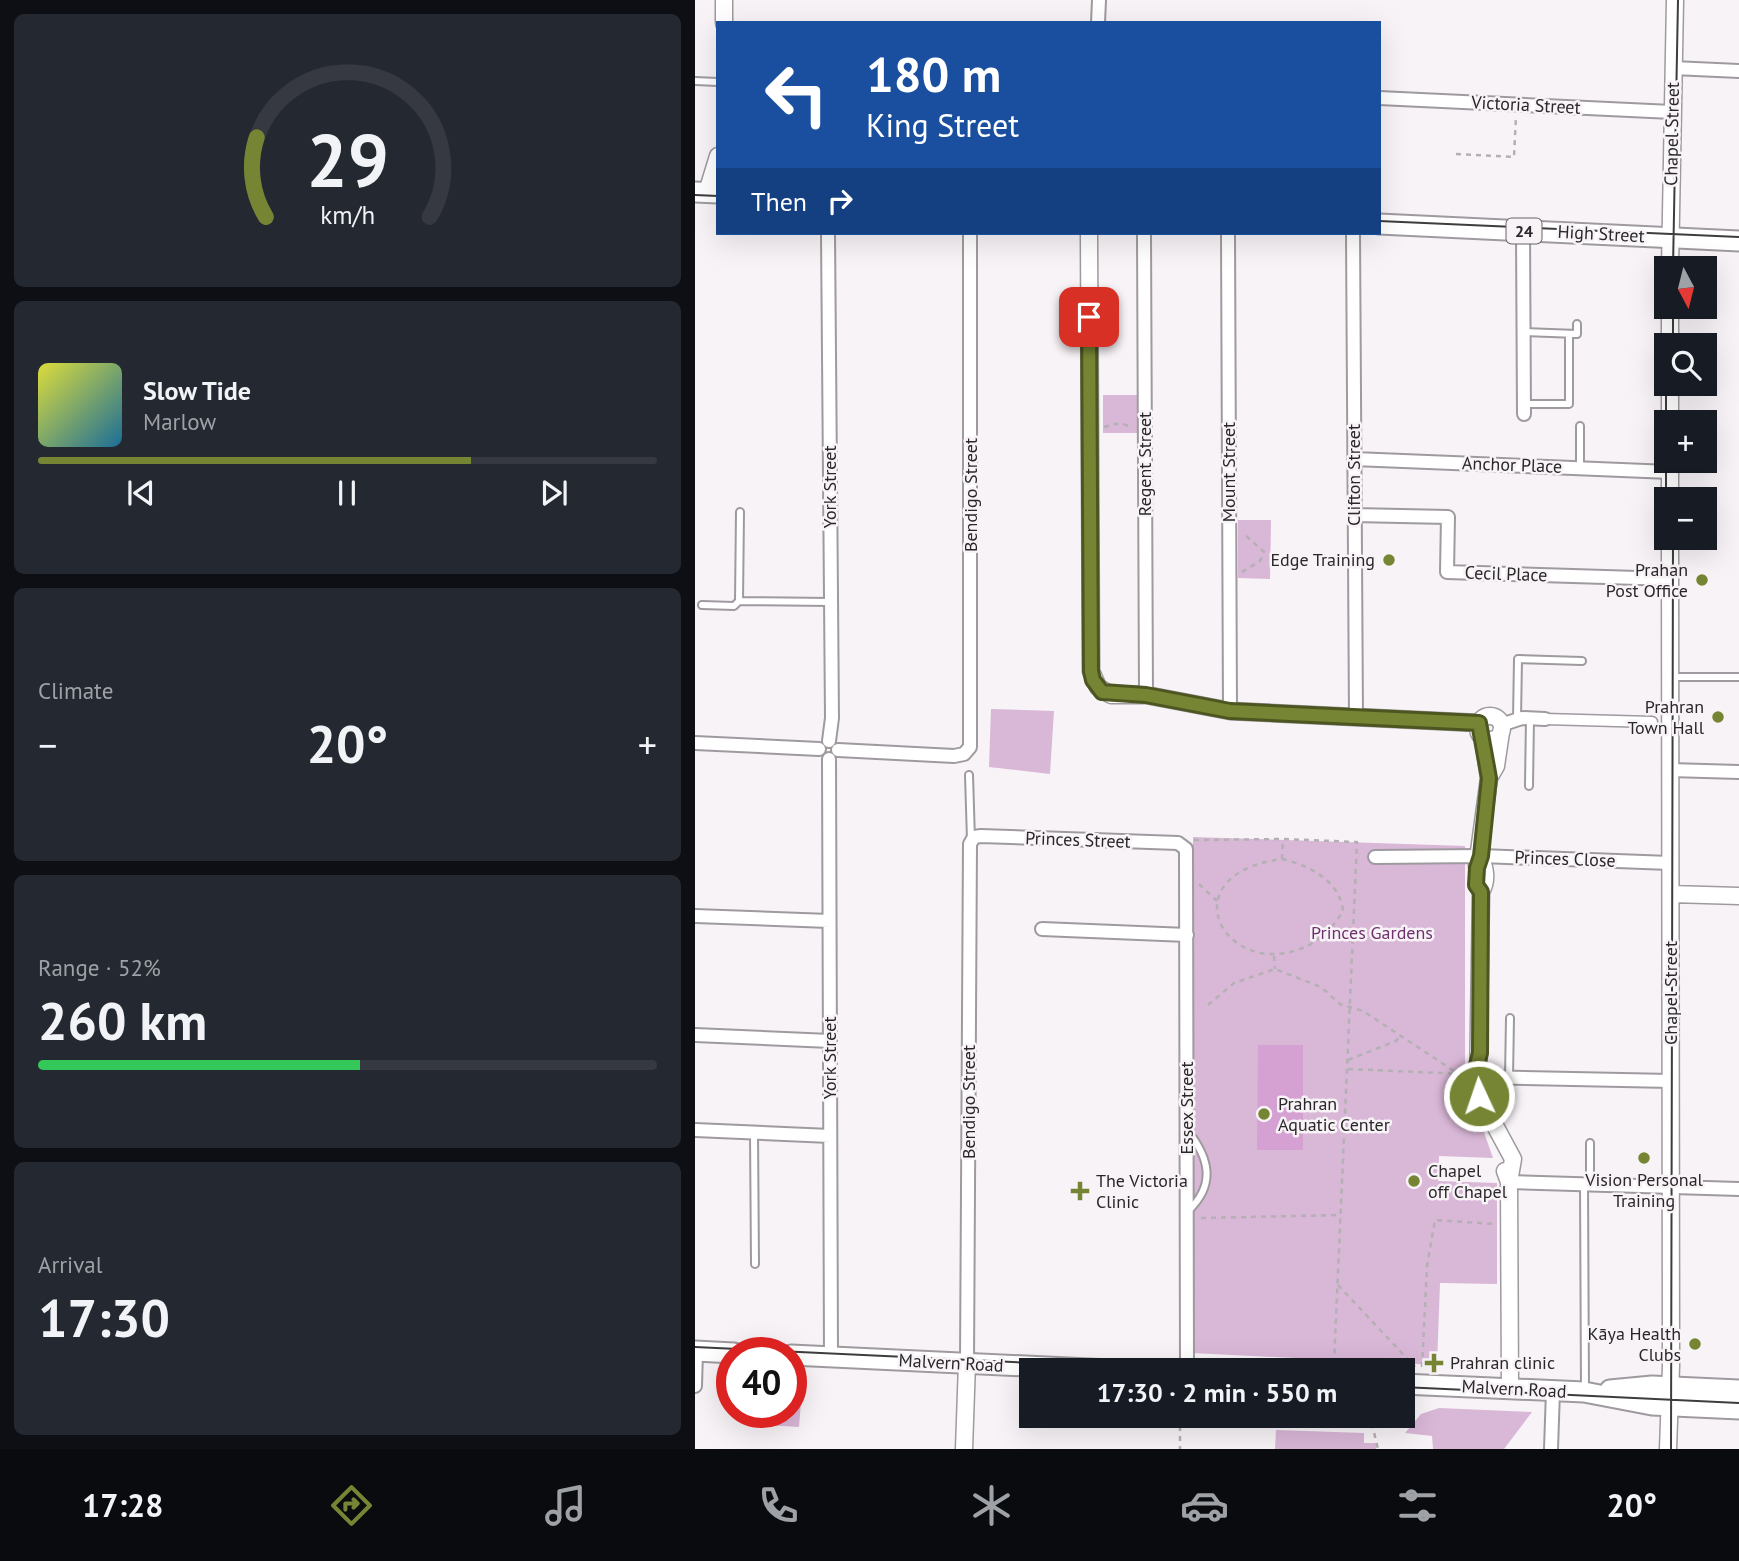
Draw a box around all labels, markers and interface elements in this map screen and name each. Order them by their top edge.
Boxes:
text: 180 m [866,42,1001,106]
icon: left [751,49,842,140]
street label: Chapel Street [1659,82,1684,186]
street label: Victoria Street [1470,90,1581,119]
text: King Street [866,104,1019,146]
text: 29 [306,113,389,207]
icon: right [821,182,859,220]
text: Then [751,185,807,218]
text: km/h [320,198,375,230]
road number: 24 [1507,218,1541,244]
street label: High Street [1557,220,1645,247]
north arrow [1654,256,1717,318]
map controls [1654,256,1717,550]
pin [1059,287,1119,347]
icon: arrive [1070,298,1108,336]
button: search [1654,333,1717,396]
text: Slow Tide [143,374,251,407]
text: Marlow [143,407,216,436]
button: + [1654,410,1717,473]
street label: Regent Street [1133,412,1156,516]
street label: Mount Street [1217,422,1240,522]
street label: Clifton Street [1342,424,1365,526]
street label: Bendigo Street [959,438,982,552]
street label: York Street [818,445,841,529]
street label: Anchor Place [1462,451,1562,478]
icon: previous [122,474,160,512]
icon: pause [328,474,366,512]
icon: next [535,474,573,512]
button: − [1654,487,1717,550]
place label: Edge Training [1270,548,1375,571]
marker: Edge Training [1381,552,1397,568]
place label: Prahan Post Office [1606,558,1688,602]
street label: Cecil Place [1464,561,1548,586]
marker: Prahan Post Office [1694,572,1710,588]
text: Climate [38,676,113,705]
place label: Prahran Town Hall [1627,695,1705,739]
marker: Prahran Town Hall [1710,709,1726,725]
text: 20° [307,710,388,777]
text: − [38,720,57,769]
text: + [638,720,657,769]
street label: Princes Street [1025,826,1131,853]
street label: Princes Close [1514,845,1616,872]
park label: Princes Gardens [1311,921,1433,944]
street label: Chapel Street [1659,941,1682,1045]
text: Range · 52% [38,953,161,982]
text: 260 km [38,987,207,1054]
street label: York Street [818,1016,841,1100]
street label: Bendigo Street [957,1045,980,1159]
position arrow [1442,1059,1516,1133]
street label: Essex Street [1175,1061,1198,1155]
place label: Prahran Aquatic Center [1278,1092,1390,1136]
marker: Prahran Aquatic Center [1256,1106,1272,1122]
marker: Vision Personal Training [1636,1150,1652,1166]
place label: Chapel off Chapel [1428,1159,1508,1203]
place label: Vision Personal Training [1584,1168,1704,1212]
place label: The Victoria Clinic [1096,1169,1188,1213]
marker: Chapel off Chapel [1406,1173,1422,1189]
marker: The Victoria Clinic [1070,1181,1090,1201]
text: Arrival [38,1250,102,1279]
text: 17:30 [38,1284,170,1351]
place label: Kāya Health Clubs [1588,1322,1681,1366]
marker: Kāya Health Clubs [1687,1336,1703,1352]
speed limit sign: 40 [716,1337,807,1428]
street label: Malvern Road [898,1348,1004,1377]
place label: Prahran clinic [1450,1351,1555,1374]
marker: Prahran clinic [1424,1353,1444,1373]
street label: Malvern Road [1461,1374,1567,1403]
text: 17:30 · 2 min · 550 m [1097,1376,1337,1409]
icon: directions [327,1481,376,1530]
icon: music [541,1481,590,1530]
icon: phone [754,1481,803,1530]
icon: climate [967,1481,1016,1530]
icon: car [1180,1481,1229,1530]
icon: filters [1393,1481,1442,1530]
text: 17:28 [82,1484,163,1526]
text: 20° [1607,1484,1657,1526]

